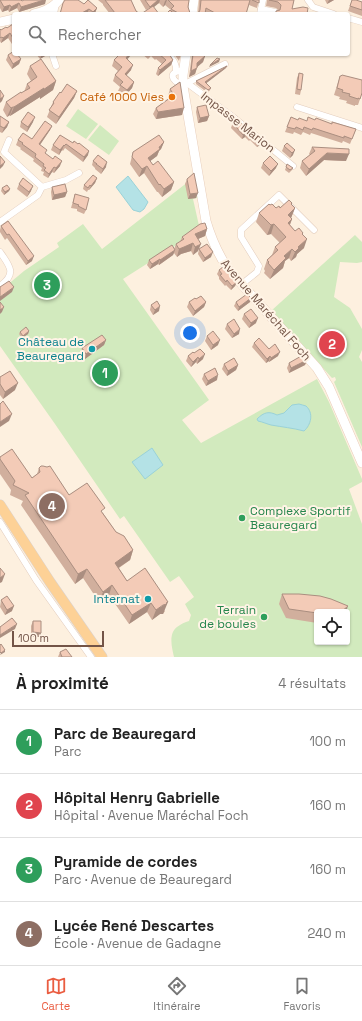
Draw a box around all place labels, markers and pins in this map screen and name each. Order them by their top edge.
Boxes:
place label: Café 1000 Vies [80,89,164,105]
marker: Café 1000 Vies [167,92,177,102]
pin: 3 [34,270,60,300]
pin: 2 [319,329,345,359]
place label: Château de Beauregard [17,334,84,364]
marker: Château de Beauregard [87,344,97,354]
pin: 1 [92,358,118,388]
pin: 4 [39,491,65,521]
place label: Complexe Sportif Beauregard [250,503,351,533]
marker: Complexe Sportif Beauregard [237,513,247,523]
place label: Internat [94,591,140,607]
marker: Internat [143,594,153,604]
place label: Terrain de boules [199,602,256,632]
marker: Terrain de boules [259,612,269,622]

